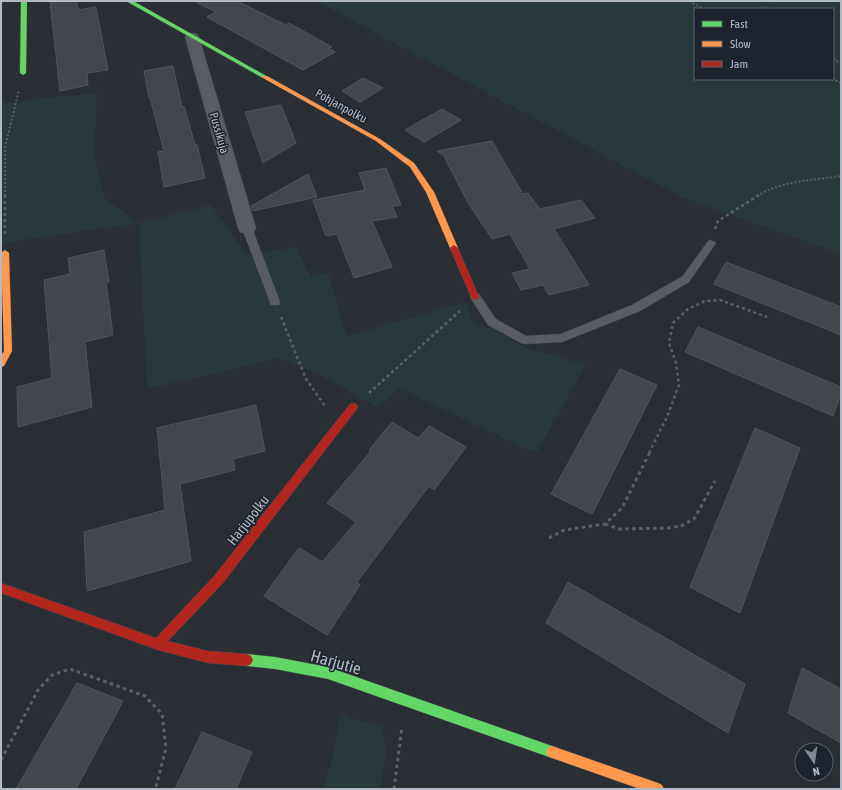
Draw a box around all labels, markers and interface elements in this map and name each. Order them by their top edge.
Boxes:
legend [694,8,834,80]
text: Fast [730,17,748,31]
text: Slow [730,37,751,51]
text: Jam [730,57,748,71]
street label: Pohjanpolku [313,86,369,126]
street label: Pussikuja [206,111,232,155]
street label: Harjupolku [224,492,272,548]
street label: Harjutie [309,645,364,679]
north arrow [794,742,834,782]
text: N [812,765,821,778]

